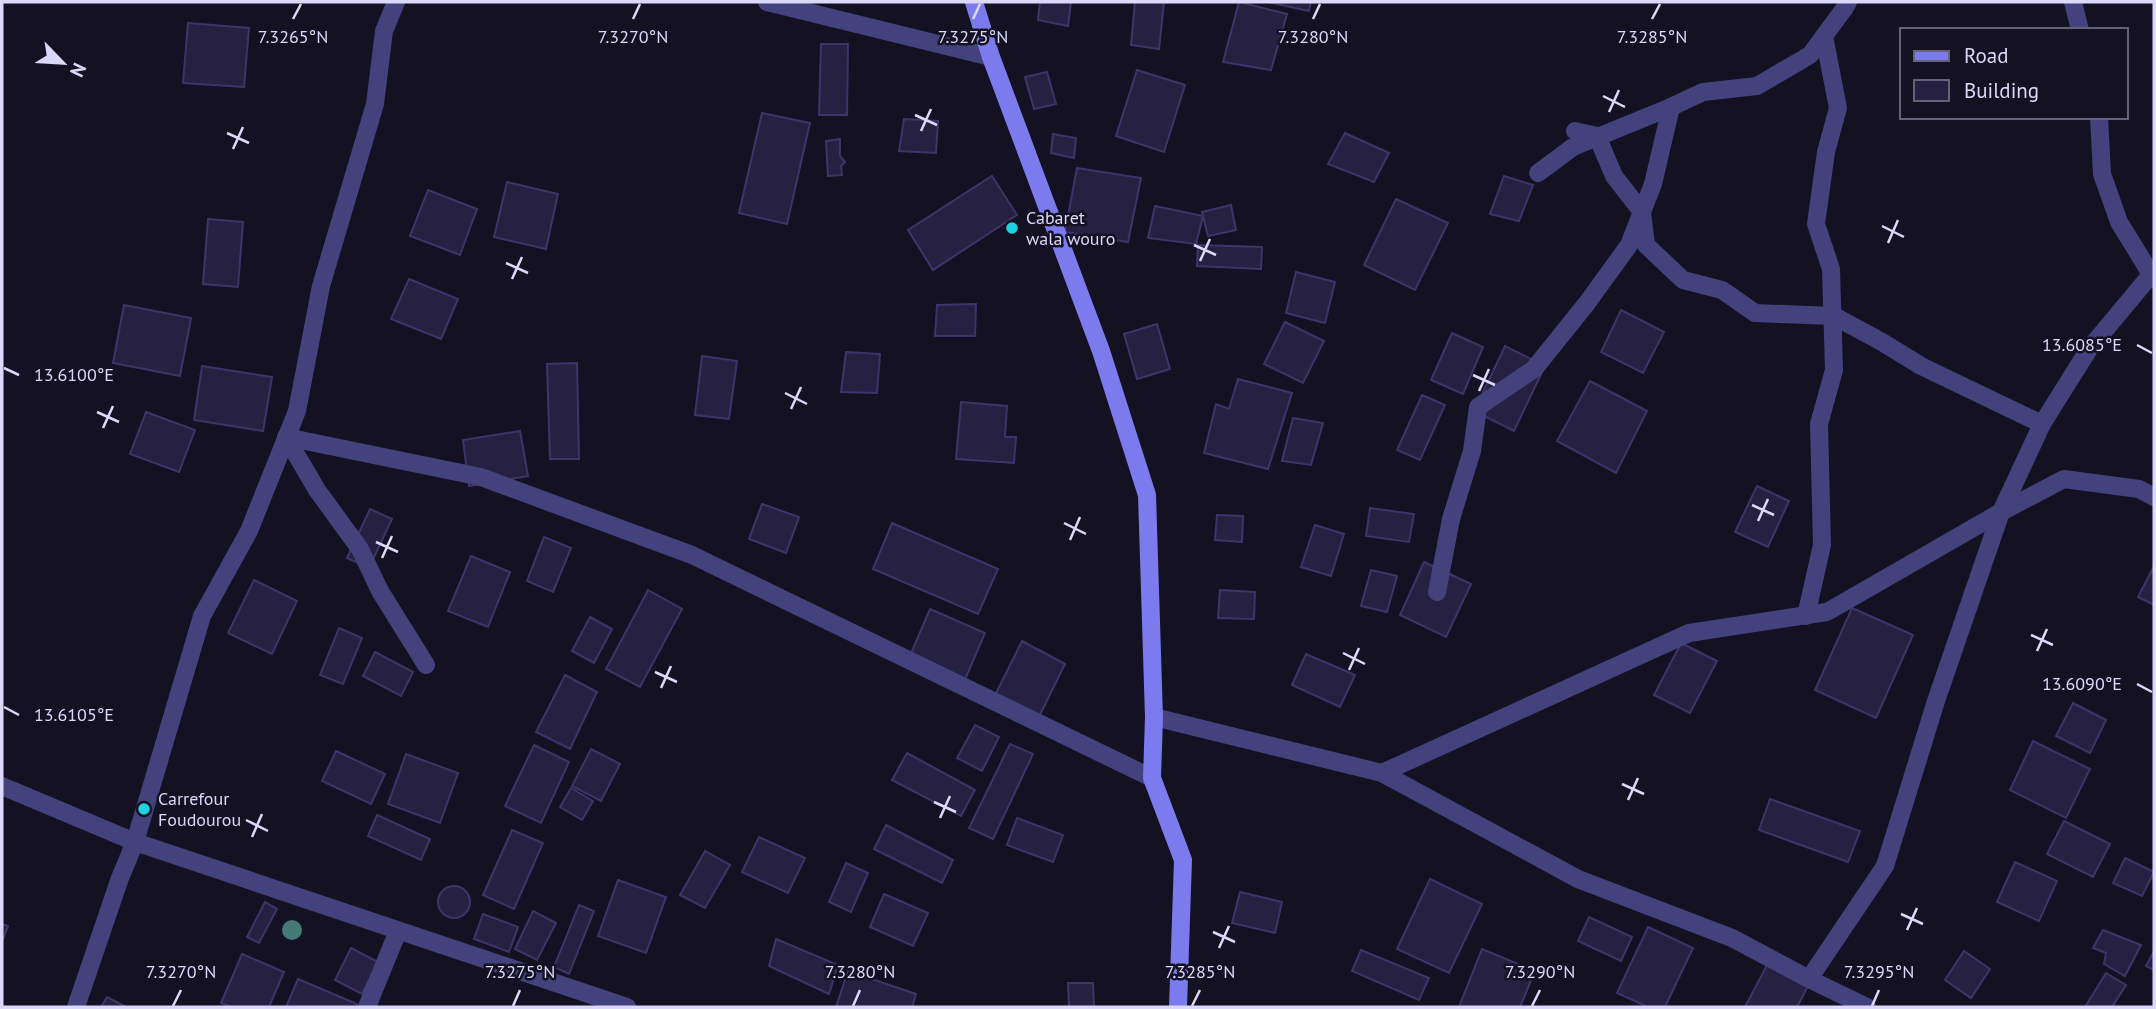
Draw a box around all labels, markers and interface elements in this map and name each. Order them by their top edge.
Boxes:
text: 7.3265°N [258,25,328,48]
text: 7.3270°N [598,25,668,48]
text: 7.3275°N [938,25,1008,48]
text: 7.3280°N [1278,25,1348,48]
text: 7.3285°N [1617,25,1687,48]
north arrow [28,28,98,98]
legend [1900,28,2128,119]
text: Road [1964,42,2008,69]
text: N [65,59,92,81]
text: Building [1964,77,2039,104]
place label: Cabaret wala wouro [1026,206,1115,250]
marker: Cabaret wala wouro [1004,220,1020,236]
text: 13.6085°E [2042,333,2122,356]
text: 13.6100°E [34,363,114,386]
text: 13.6090°E [2042,672,2122,695]
text: 13.6105°E [34,703,114,726]
place label: Carrefour Foudourou [158,787,241,831]
marker: Carrefour Foudourou [136,801,152,817]
text: 7.3270°N [146,960,216,983]
text: 7.3275°N [485,960,555,983]
text: 7.3280°N [825,960,895,983]
text: 7.3285°N [1165,960,1235,983]
text: 7.3290°N [1505,960,1575,983]
text: 7.3295°N [1844,960,1914,983]

